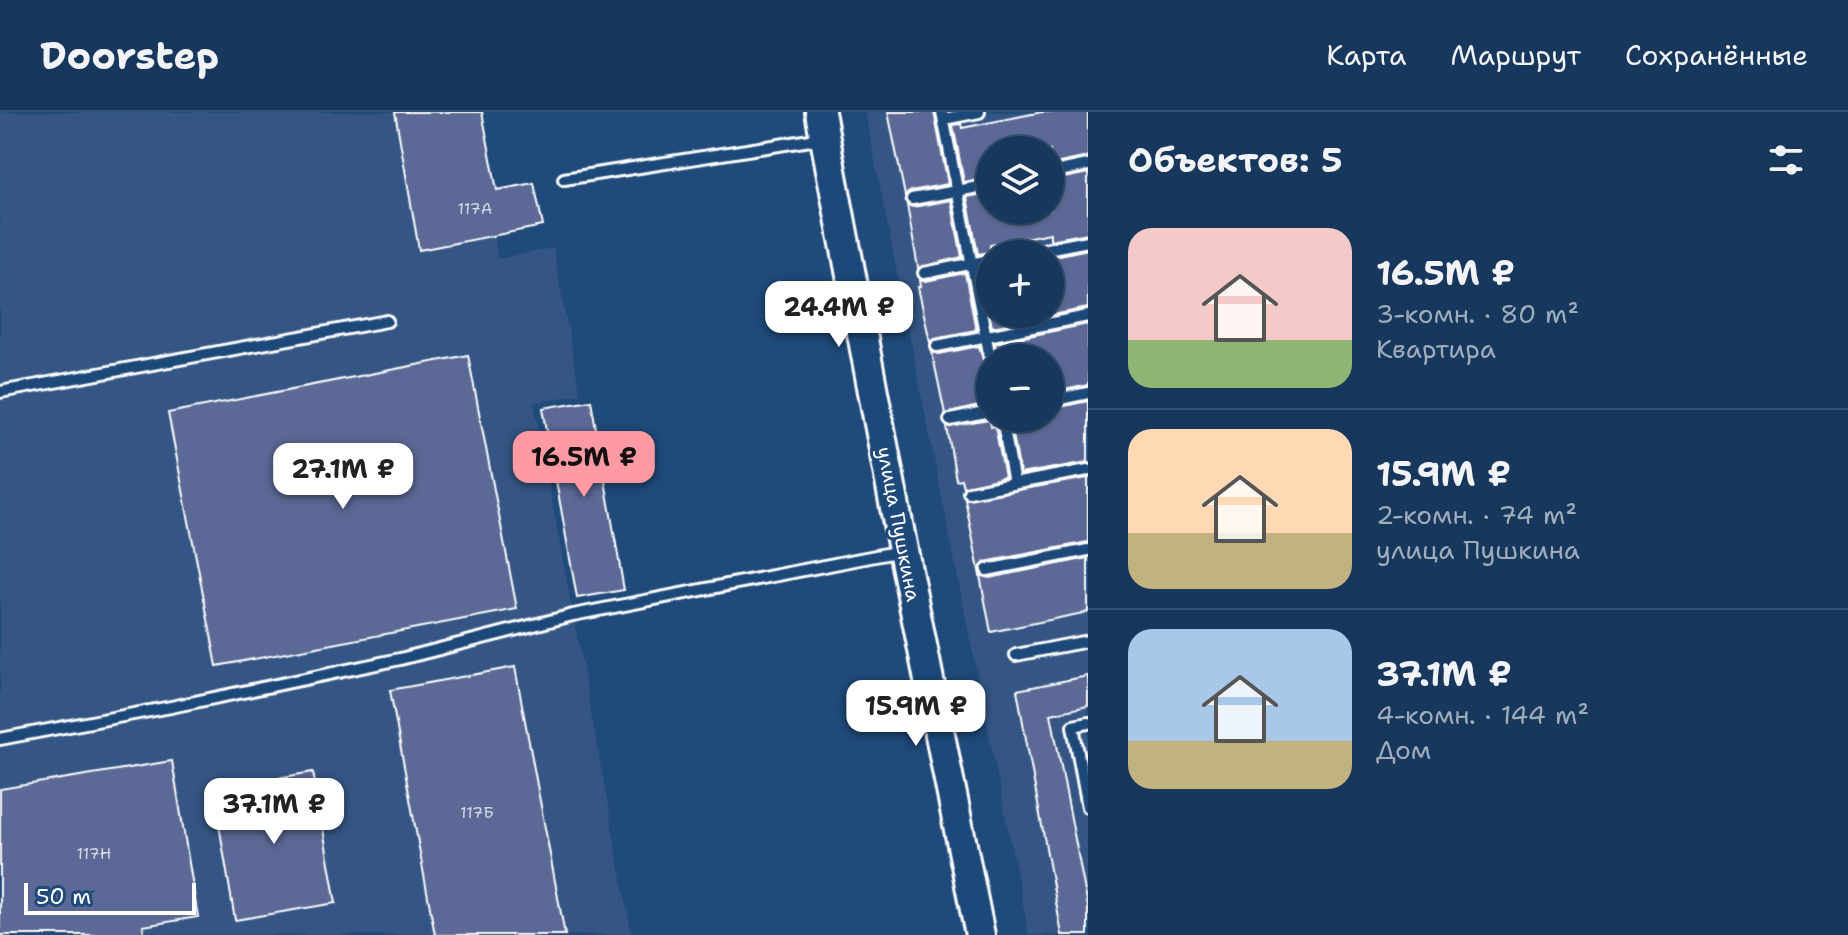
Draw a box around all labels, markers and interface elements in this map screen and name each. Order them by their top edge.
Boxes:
text: Doorstep [40,30,219,81]
text: Карта [1326,36,1406,74]
text: Маршрут [1450,36,1581,74]
text: Сохранённые [1625,36,1808,74]
map controls [976,136,1064,432]
button: layers [976,136,1064,224]
text: Объектов: 5 [1128,137,1343,183]
icon: filters [1764,138,1808,182]
house number: 117А [458,198,492,219]
button: + [976,240,1064,328]
text: 16.5M ₽ [1376,250,1515,296]
icon: home [1192,260,1288,356]
pin: 24.4M ₽ [765,281,913,349]
text: 24.4M ₽ [783,289,895,324]
text: 3-комн. · 80 m² [1376,296,1579,331]
text: Квартира [1376,331,1496,366]
button: − [976,344,1064,432]
pin: 16.5M ₽ [510,431,658,499]
text: 16.5M ₽ [531,439,637,474]
pin: 27.1M ₽ [269,443,417,511]
street label: улица Пушкина [871,444,927,604]
text: 27.1M ₽ [291,451,395,486]
text: 15.9M ₽ [1376,451,1511,497]
icon: home [1192,461,1288,557]
text: 2-комн. · 74 m² [1376,497,1577,532]
text: улица Пушкина [1376,532,1580,567]
text: 37.1M ₽ [1376,651,1512,697]
icon: home [1192,661,1288,757]
pin: 15.9M ₽ [842,680,990,748]
text: 15.9M ₽ [864,688,968,723]
text: 4-комн. · 144 m² [1376,697,1589,732]
text: Дом [1376,732,1431,767]
pin: 37.1M ₽ [200,778,348,846]
text: 37.1M ₽ [222,786,326,821]
house number: 117Б [460,802,494,823]
house number: 117Н [77,843,111,864]
scale bar [24,879,196,915]
text: 50 m [36,882,91,911]

